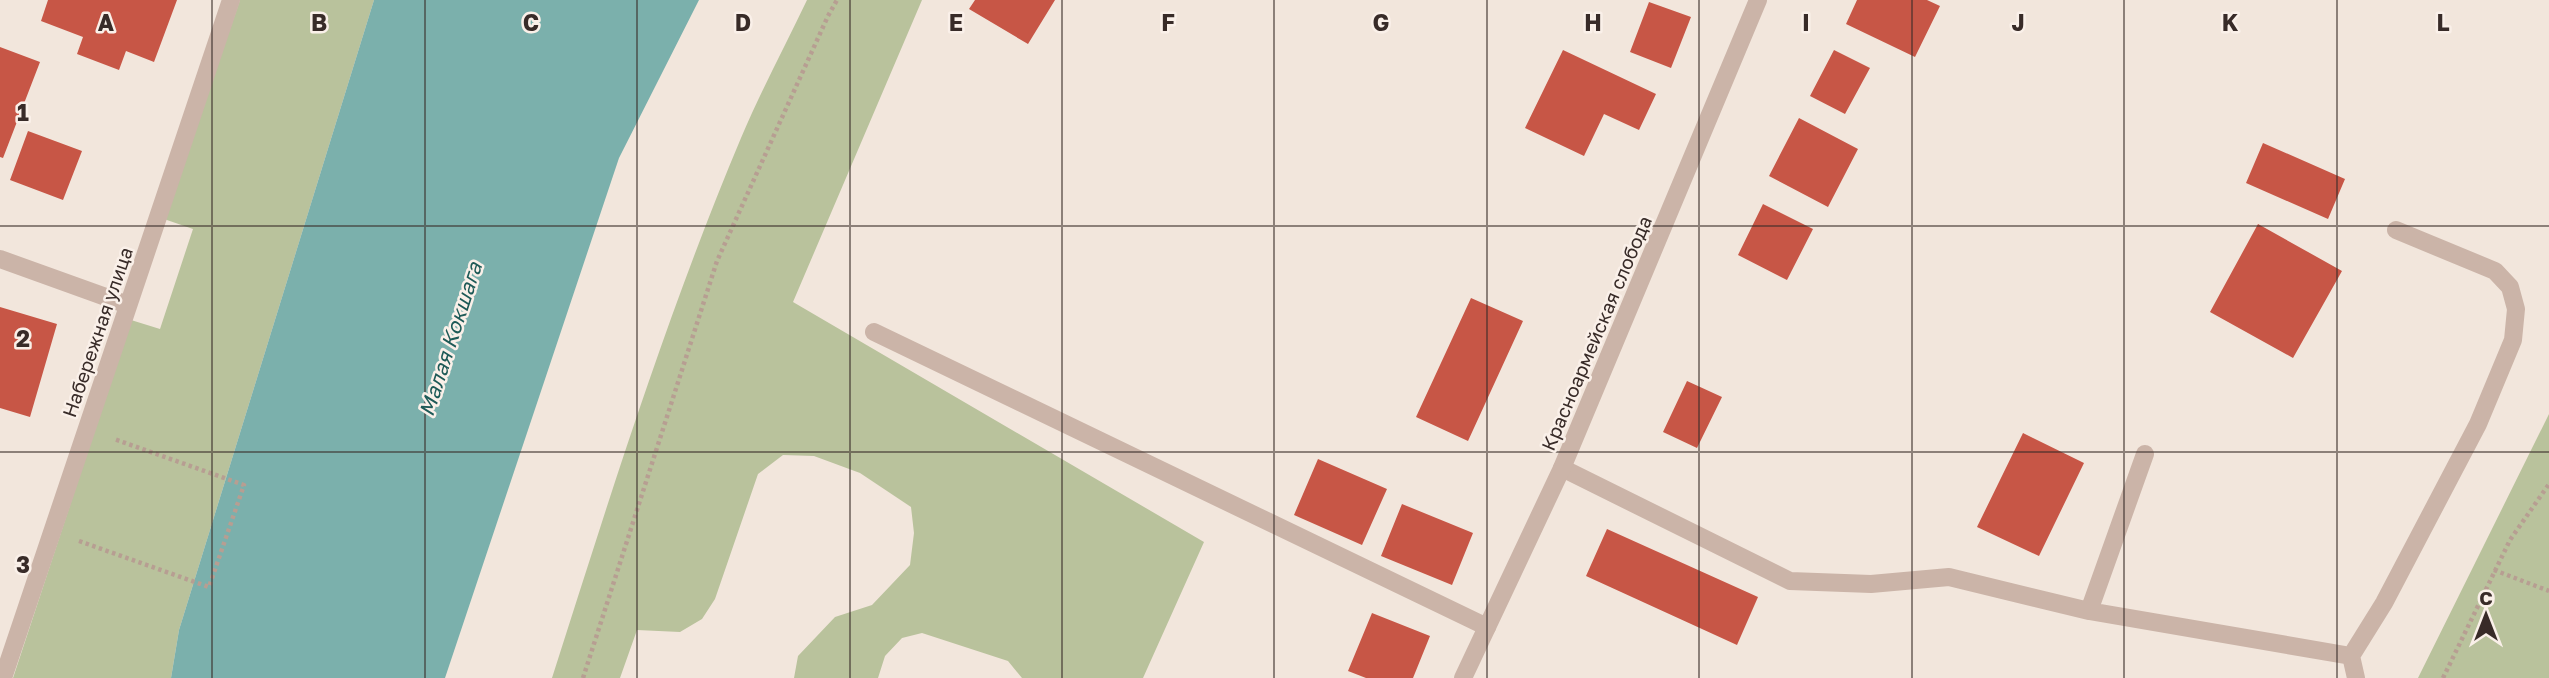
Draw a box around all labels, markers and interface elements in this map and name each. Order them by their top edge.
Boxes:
text: A [98,8,115,36]
text: B [311,8,327,36]
text: C [523,8,539,36]
text: D [735,8,751,36]
text: E [949,8,963,36]
text: F [1161,8,1175,36]
text: G [1373,8,1389,36]
text: H [1584,8,1602,36]
text: I [1802,8,1810,36]
text: J [2011,8,2025,36]
text: K [2222,8,2239,36]
text: L [2436,8,2450,36]
text: 1 [17,98,29,126]
street label: Красноармейская слобода [1536,212,1656,454]
street label: Набережная улица [57,244,137,420]
water label: Малая Кокшага [413,258,487,419]
text: 2 [16,324,30,352]
text: 3 [16,550,30,578]
north arrow [2451,580,2521,650]
text: С [2479,586,2493,609]

